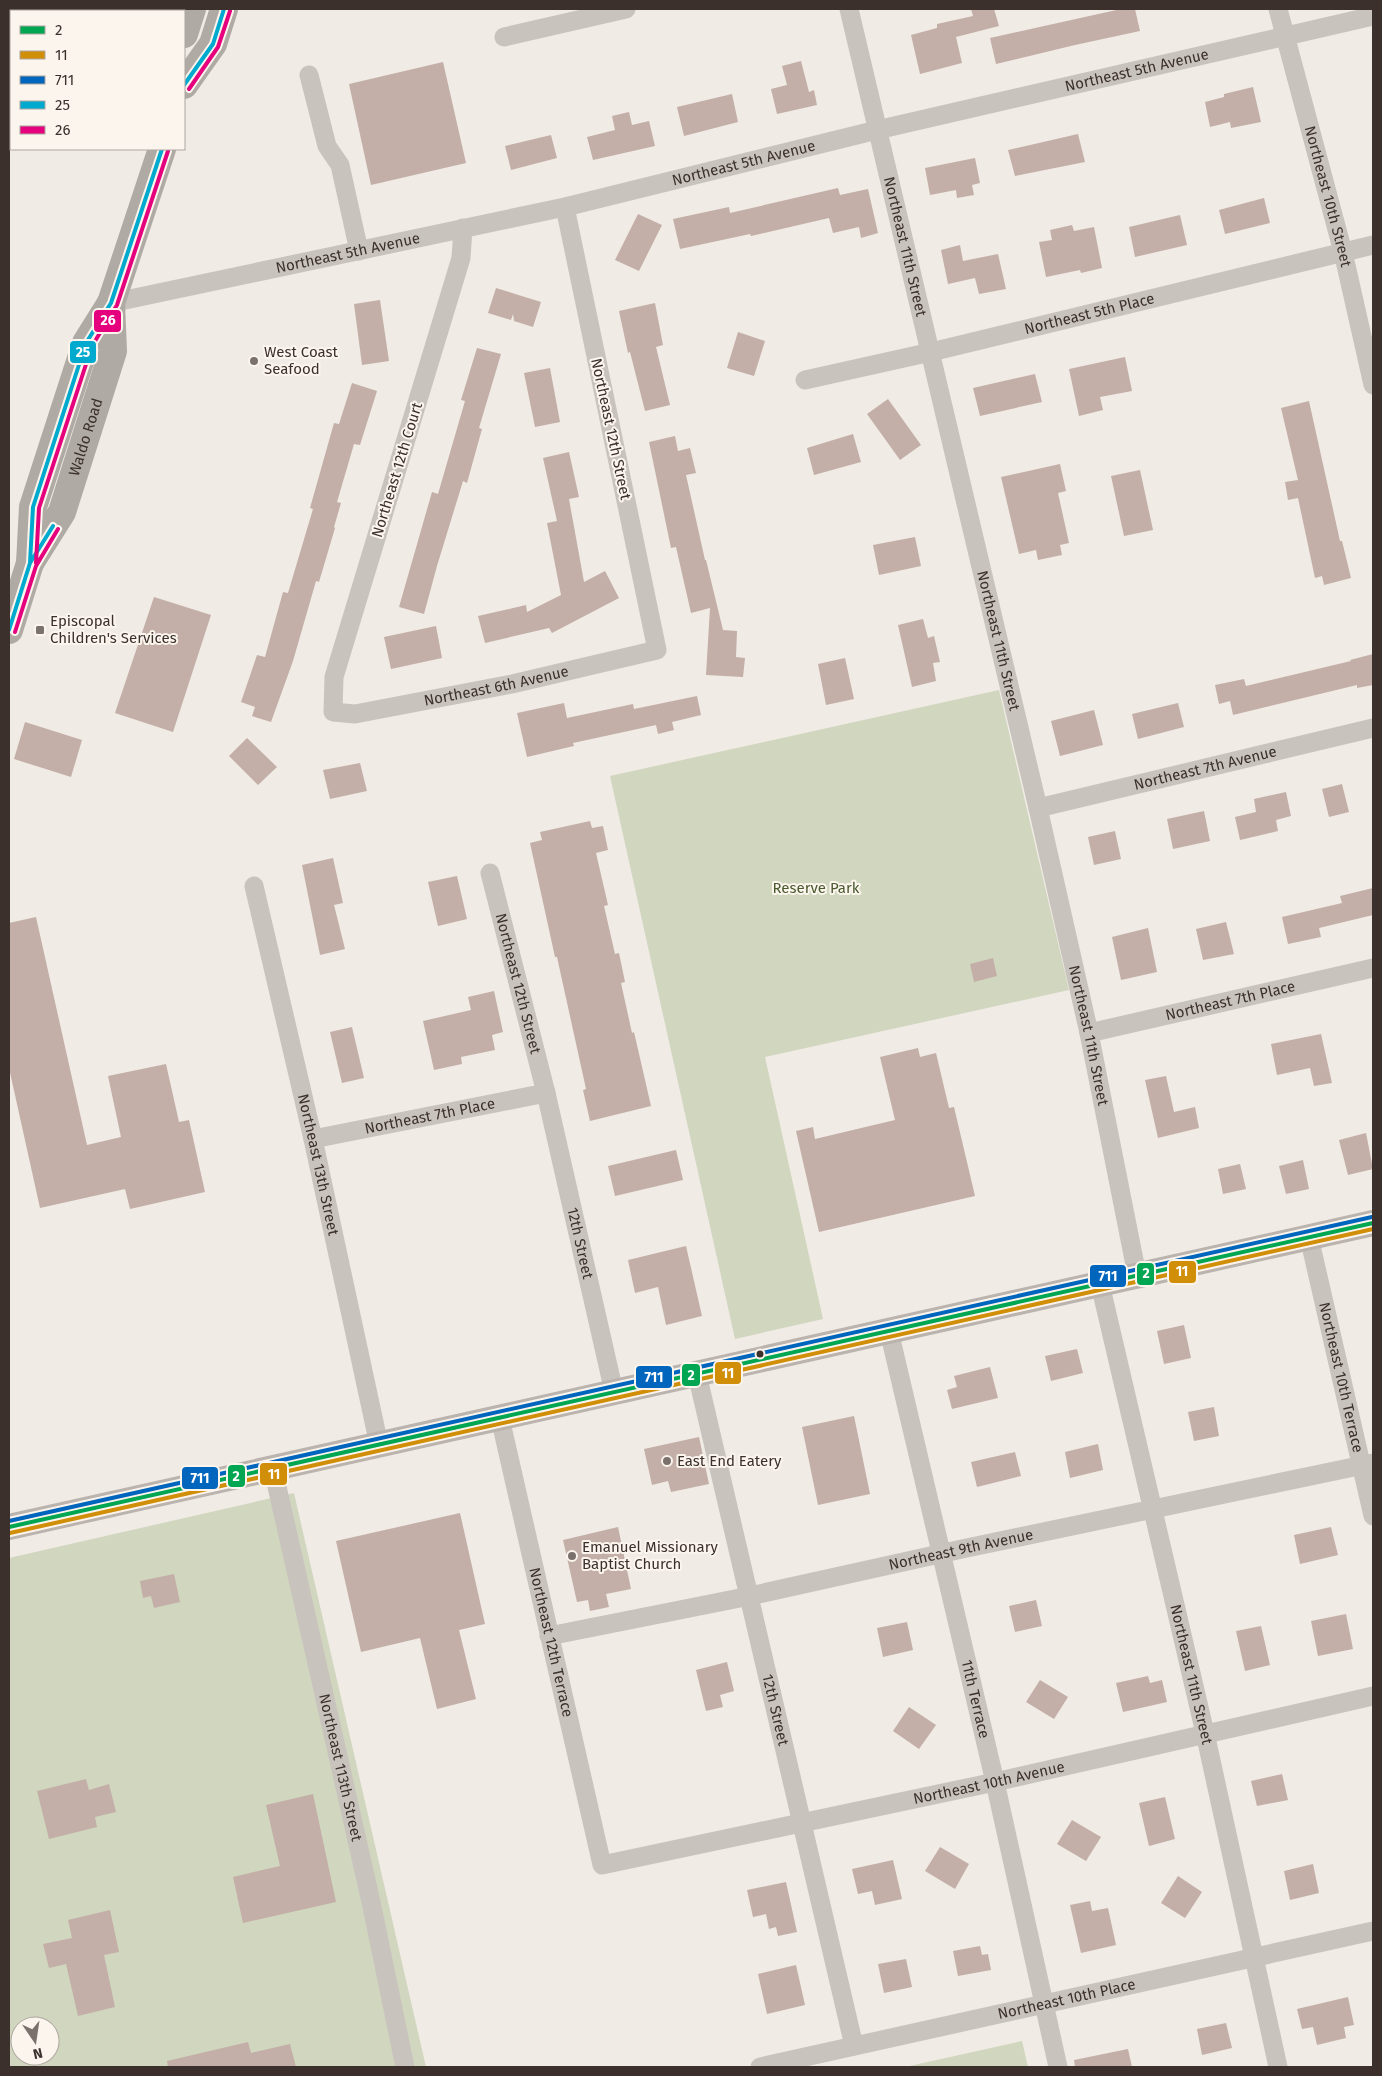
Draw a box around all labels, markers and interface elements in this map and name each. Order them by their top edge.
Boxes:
legend [10,10,185,150]
text: 2 [55,21,62,39]
street label: Northeast 5th Avenue [1063,45,1210,96]
text: 11 [55,46,68,64]
text: 711 [55,71,74,89]
text: 25 [55,96,70,114]
text: 26 [55,121,70,139]
street label: Northeast 10th Street [1301,124,1355,269]
street label: Northeast 5th Avenue [670,137,817,189]
street label: Northeast 11th Street [880,175,931,319]
street label: Northeast 5th Avenue [274,229,422,277]
street label: Northeast 5th Place [1022,289,1156,338]
line badge: 26 [93,309,122,333]
text: 26 [100,312,116,329]
line badge: 25 [69,340,97,364]
place label: West Coast Seafood [264,343,339,378]
text: 25 [76,344,91,361]
marker: West Coast Seafood [248,355,260,367]
street label: Northeast 12th Street [587,357,635,502]
street label: Waldo Road [65,396,106,478]
street label: Northeast 12th Court [368,400,426,540]
street label: Northeast 11th Street [973,569,1024,713]
place label: Episcopal Children's Services [50,612,177,647]
marker: Episcopal Children's Services [34,624,46,636]
street label: Northeast 6th Avenue [422,662,570,710]
street label: Northeast 7th Avenue [1132,742,1278,794]
park label: Reserve Park [773,879,860,897]
street label: Northeast 12th Street [492,911,545,1056]
street label: Northeast 11th Street [1065,963,1112,1108]
street label: Northeast 7th Place [1164,977,1297,1024]
street label: Northeast 13th Street [294,1092,343,1238]
street label: Northeast 7th Place [363,1094,496,1138]
street label: 12th Street [563,1206,597,1281]
line badge: 11 [1168,1260,1197,1284]
line badge: 2 [1136,1262,1155,1286]
text: 11 [1176,1263,1188,1280]
line badge: 711 [1089,1264,1127,1288]
text: 2 [1142,1265,1150,1282]
text: 711 [1098,1268,1118,1285]
street label: Northeast 10th Terrace [1315,1300,1367,1454]
unlabelled marker [755,1349,765,1359]
line badge: 11 [714,1361,742,1385]
line badge: 2 [681,1363,701,1387]
line badge: 711 [635,1365,673,1389]
text: 11 [722,1365,734,1382]
text: 2 [687,1367,695,1384]
text: 711 [644,1369,664,1386]
place label: East End Eatery [677,1452,782,1470]
marker: East End Eatery [661,1455,673,1467]
line badge: 11 [259,1462,288,1486]
line badge: 2 [227,1464,246,1488]
line badge: 711 [181,1466,219,1490]
text: 11 [268,1466,280,1483]
text: 2 [232,1468,240,1485]
text: 711 [190,1470,210,1487]
street label: Northeast 9th Avenue [887,1525,1035,1574]
place label: Emanuel Missionary Baptist Church [582,1538,718,1573]
marker: Emanuel Missionary Baptist Church [566,1550,578,1562]
street label: Northeast 12th Terrace [525,1566,577,1719]
street label: Northeast 11th Street [1166,1603,1216,1747]
street label: 11th Terrace [958,1658,993,1740]
street label: 12th Street [758,1672,793,1748]
street label: Northeast 113th Street [315,1692,366,1844]
street label: Northeast 10th Avenue [912,1757,1066,1808]
street label: Northeast 10th Place [996,1975,1137,2023]
north arrow [10,2016,60,2066]
text: N [31,2044,44,2063]

